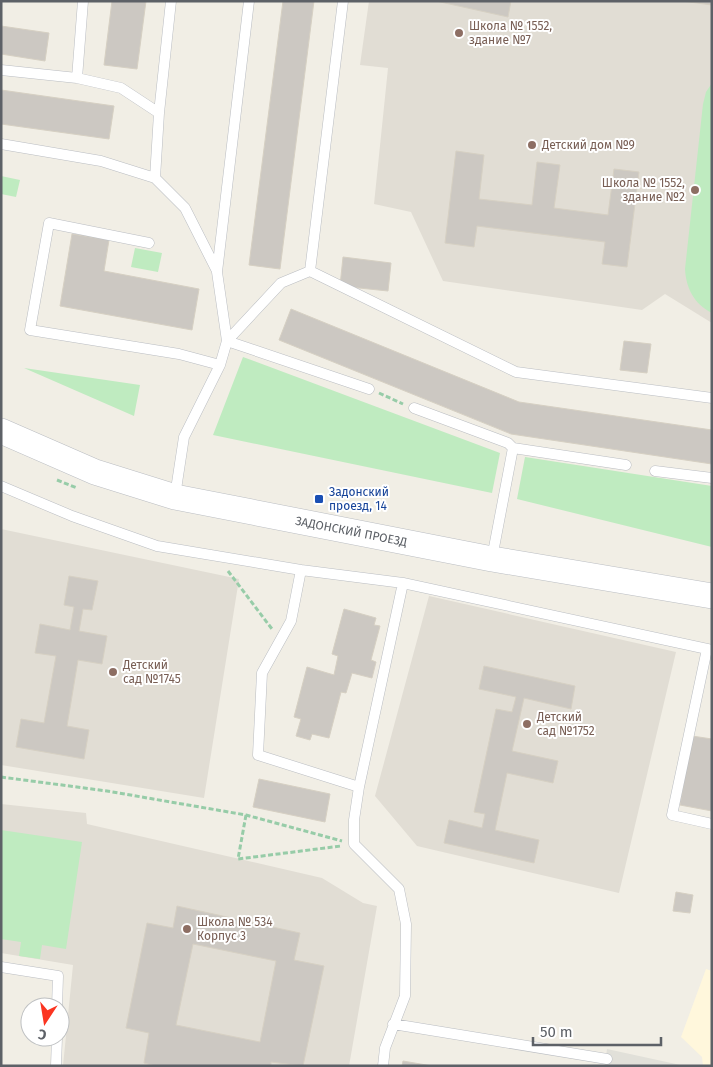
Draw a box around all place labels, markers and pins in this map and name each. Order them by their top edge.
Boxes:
place label: Школа № 1552, здание №7 [469,19,552,47]
marker: Школа № 1552, здание №7 [453,27,465,39]
place label: Детский дом №9 [541,138,635,152]
marker: Детский дом №9 [526,139,538,151]
place label: Школа № 1552, здание №2 [602,176,685,204]
marker: Школа № 1552, здание №2 [689,184,701,196]
place label: Задонский проезд, 14 [329,485,389,513]
marker: Задонский проезд, 14 [313,493,325,505]
place label: Детский сад №1745 [122,658,181,686]
marker: Детский сад №1745 [107,666,119,678]
place label: Детский сад №1752 [536,710,595,738]
marker: Детский сад №1752 [521,718,533,730]
place label: Школа № 534 Корпус 3 [197,915,273,943]
marker: Школа № 534 Корпус 3 [181,923,193,935]

